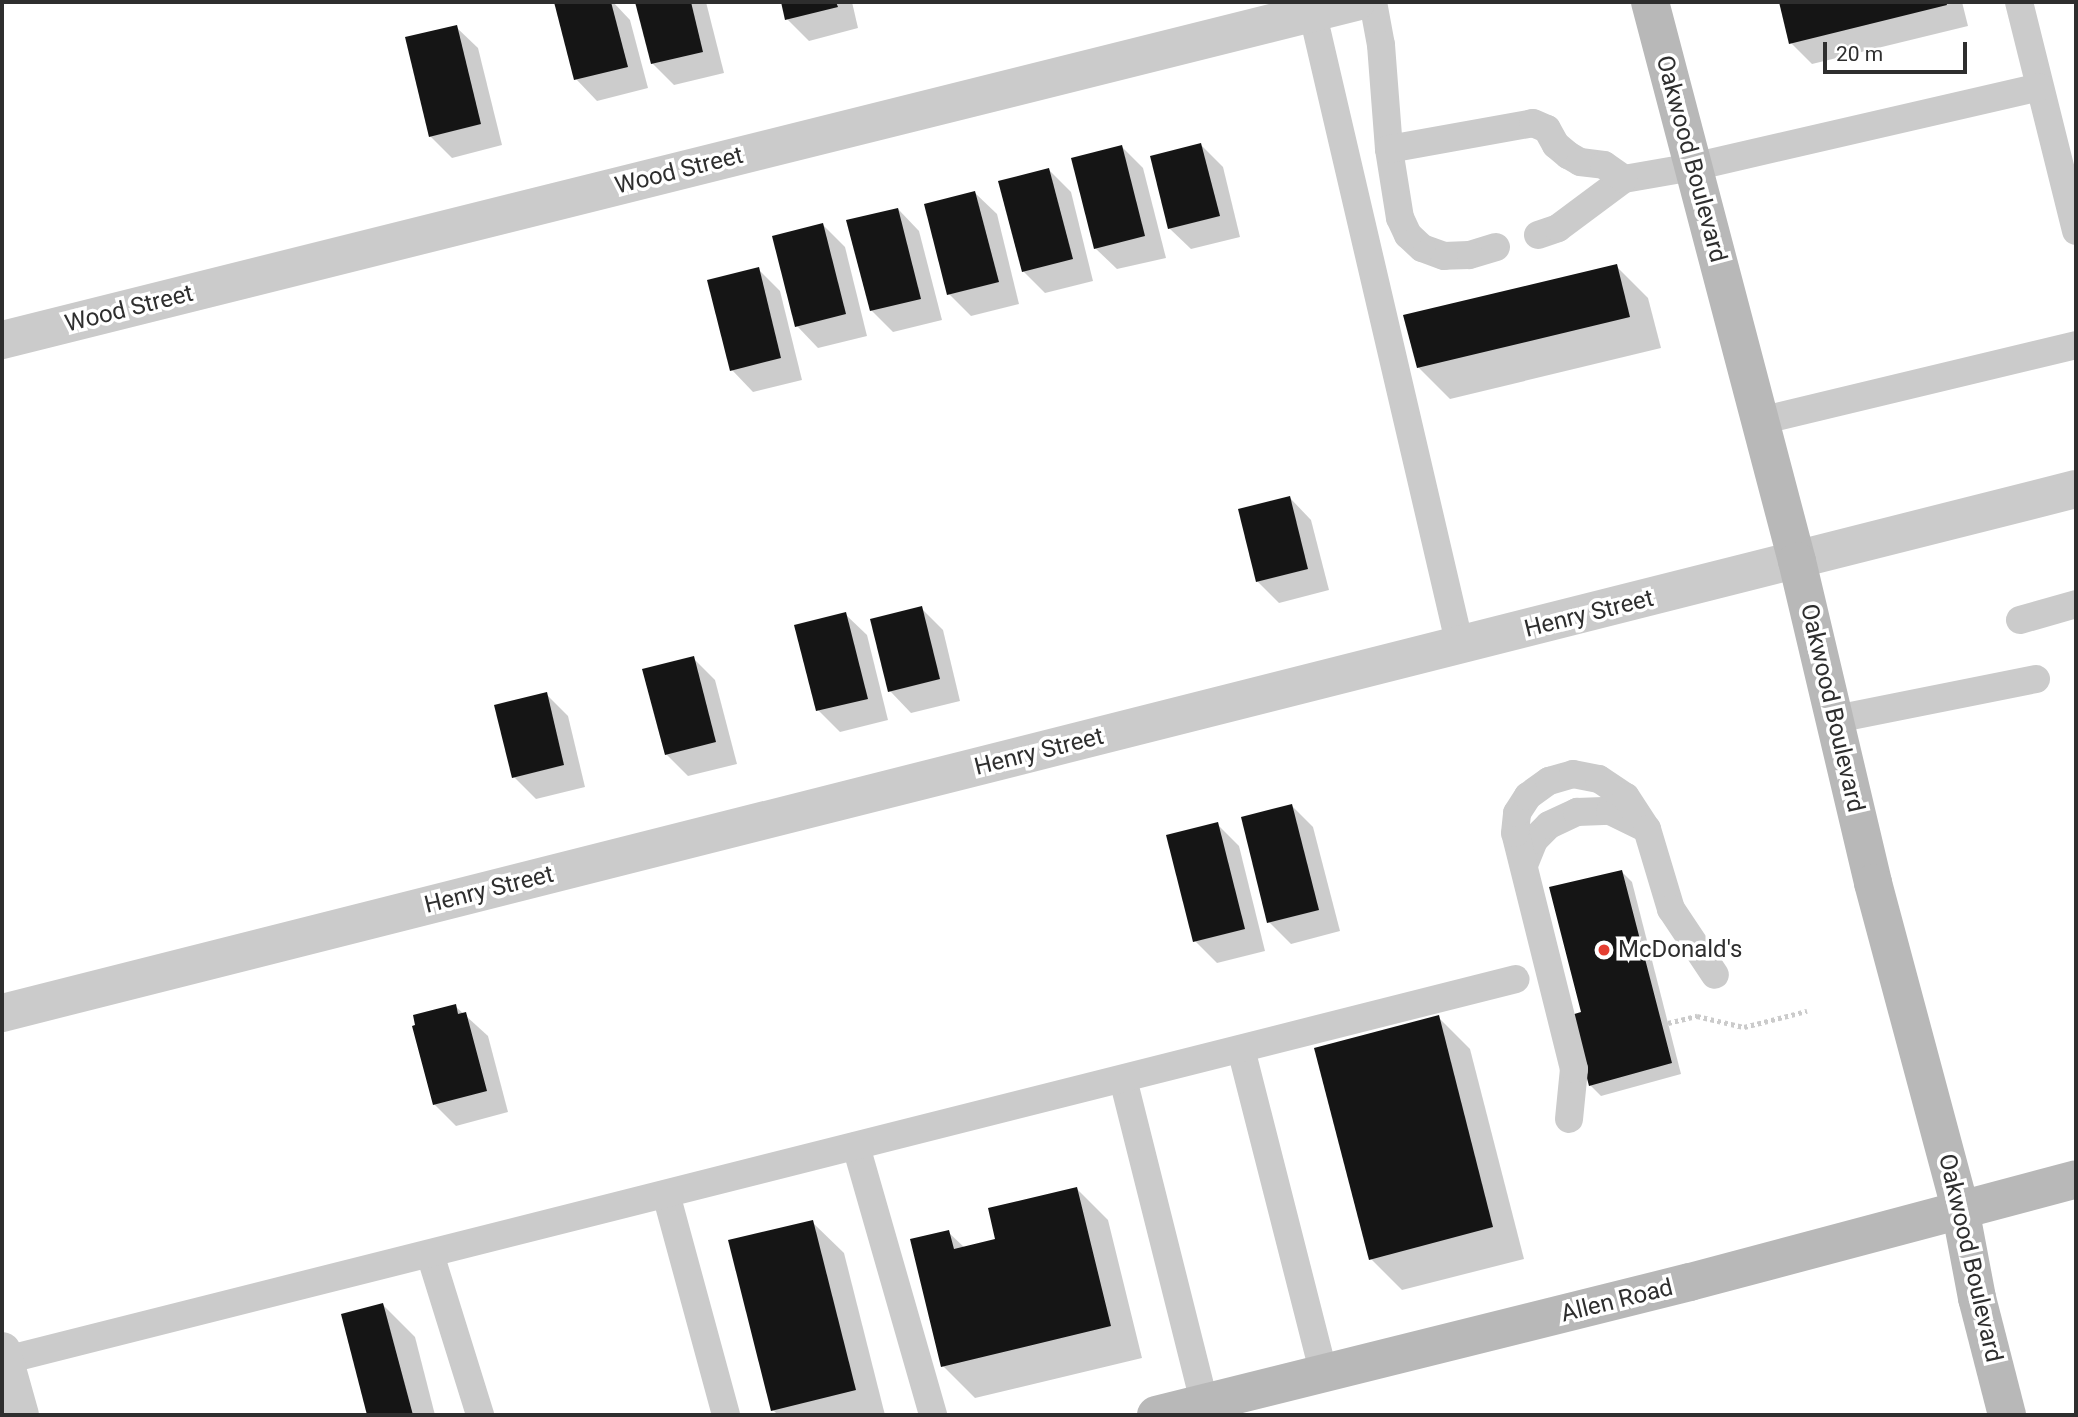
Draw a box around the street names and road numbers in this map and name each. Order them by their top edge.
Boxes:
street label: Oakwood Boulevard [1650,52,1732,266]
street label: Wood Street [612,141,746,201]
street label: Wood Street [62,279,196,339]
street label: Henry Street [1521,584,1657,644]
street label: Oakwood Boulevard [1794,601,1870,815]
street label: Henry Street [971,722,1107,782]
street label: Henry Street [421,860,557,920]
street label: Oakwood Boulevard [1932,1151,2008,1365]
street label: Allen Road [1558,1273,1676,1329]

